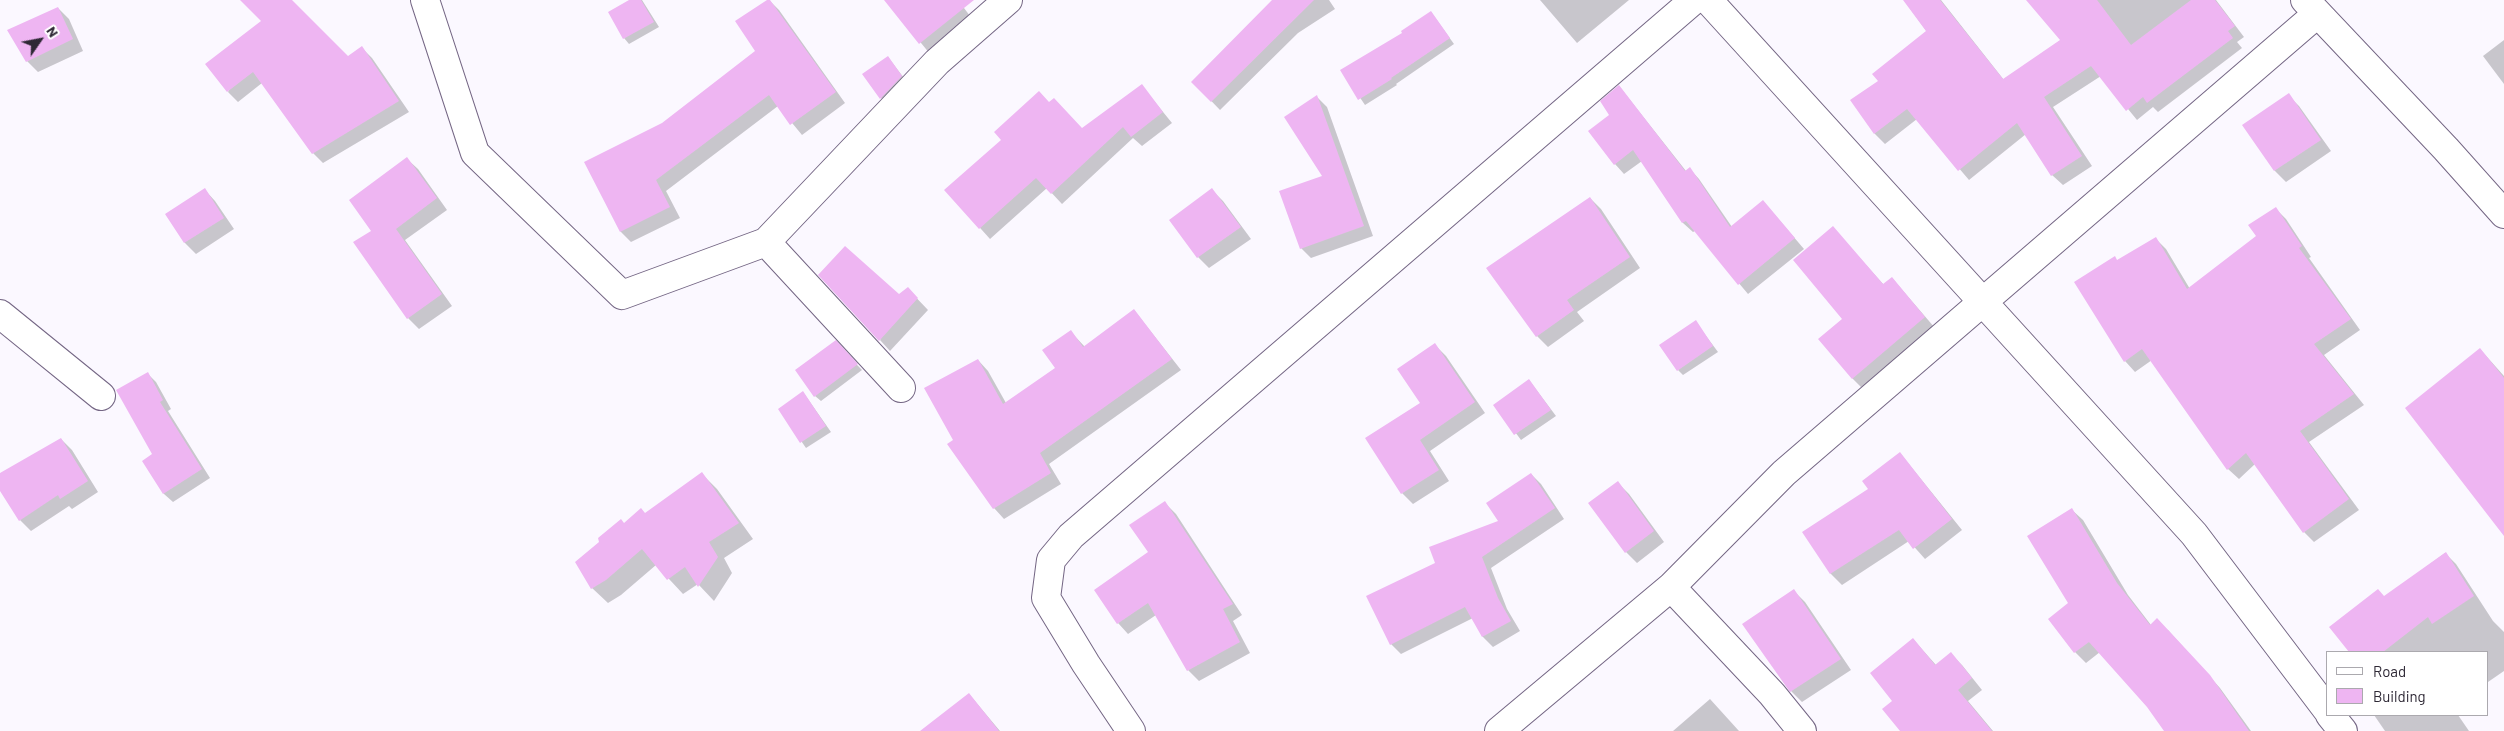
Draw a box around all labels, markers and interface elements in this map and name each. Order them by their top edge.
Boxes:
north arrow [15,15,65,65]
text: N [43,23,63,40]
legend [2326,651,2489,716]
text: Road [2373,662,2406,680]
text: Building [2373,687,2426,705]

